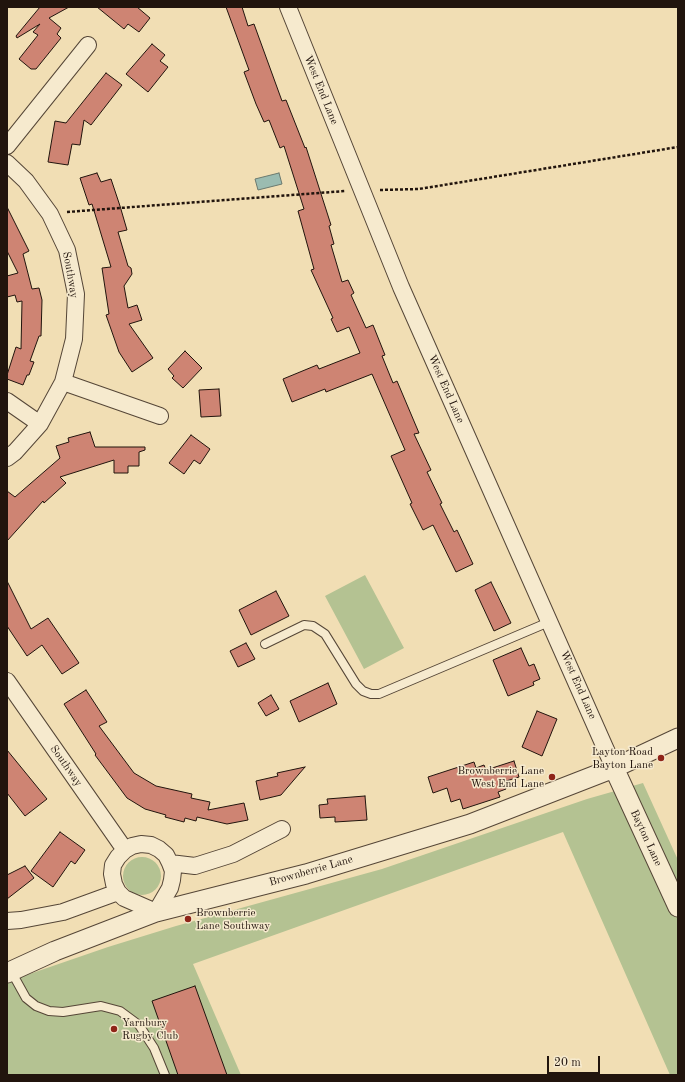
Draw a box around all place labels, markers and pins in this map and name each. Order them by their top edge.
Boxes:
place label: Layton Road Bayton Lane [592,745,653,771]
marker: Layton Road Bayton Lane [656,753,666,763]
place label: Brownberrie Lane West End Lane [458,764,544,790]
marker: Brownberrie Lane West End Lane [547,772,557,782]
place label: Brownberrie Lane Southway [196,906,270,932]
marker: Brownberrie Lane Southway [183,914,193,924]
place label: Yarnbury Rugby Club [122,1016,178,1042]
marker: Yarnbury Rugby Club [109,1024,119,1034]

